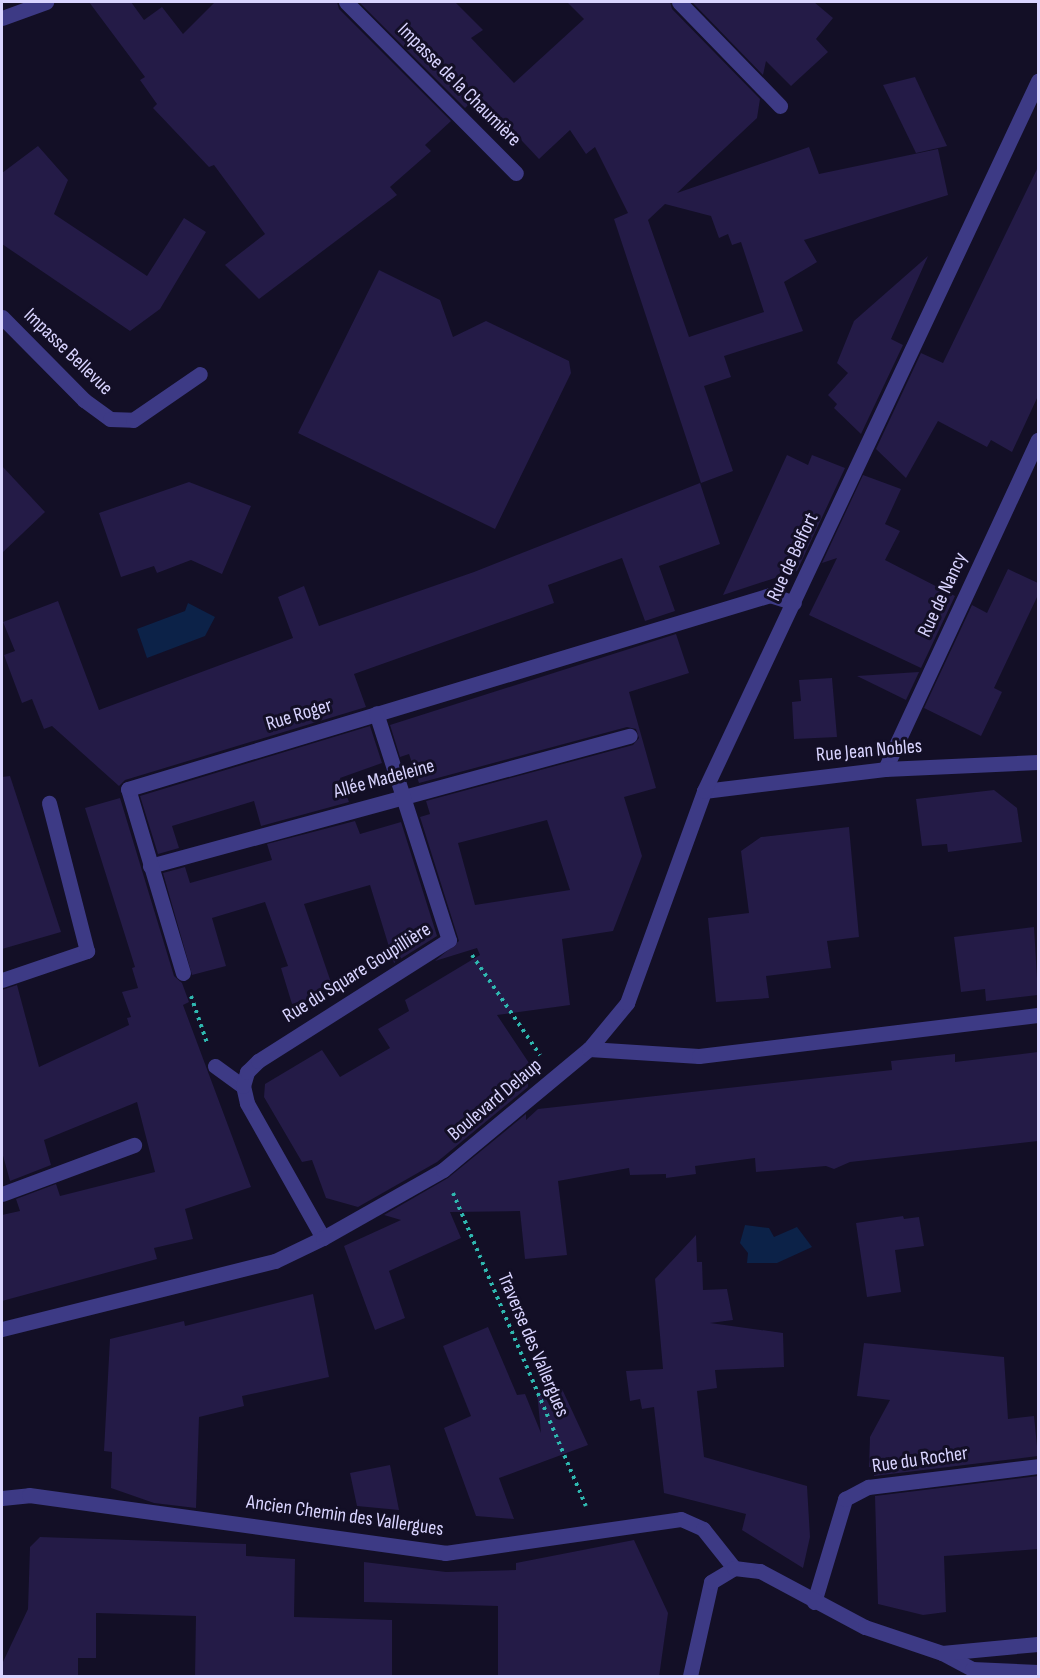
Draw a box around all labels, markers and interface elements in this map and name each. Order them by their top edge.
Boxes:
street label: Impasse de la Chaumière [392,18,526,152]
street label: Impasse Bellevue [18,304,118,400]
street label: Rue de Belfort [762,509,824,605]
street label: Rue de Nancy [913,549,973,641]
street label: Rue Roger [263,694,335,736]
street label: Rue Jean Nobles [815,734,923,768]
street label: Allée Madeleine [331,754,437,804]
street label: Rue du Square Goupillière [279,918,435,1028]
street label: Boulevard Delaup [443,1054,547,1146]
street label: Traverse des Vallergues [492,1269,574,1421]
street label: Rue du Rocher [871,1441,969,1479]
street label: Ancien Chemin des Vallergues [245,1490,445,1542]

